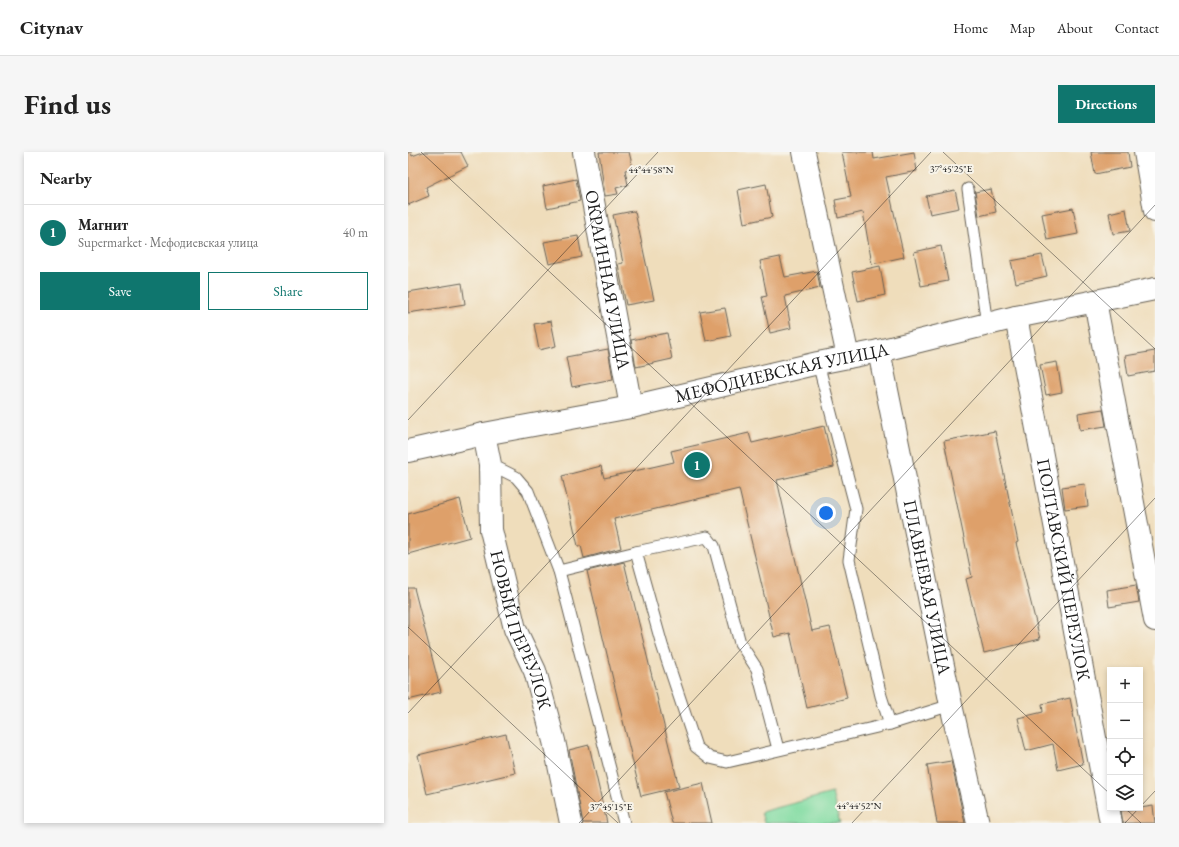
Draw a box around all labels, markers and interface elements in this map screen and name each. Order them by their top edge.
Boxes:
text: Citynav [20,15,83,40]
text: Home [953,19,988,37]
text: Map [1010,19,1035,37]
text: About [1057,19,1093,37]
text: Contact [1115,19,1159,37]
button: Directions [1058,85,1155,123]
text: Find us [24,86,111,122]
text: 37°45'25"E [930,162,973,175]
text: 44°44'58"N [629,163,674,176]
text: Nearby [40,167,92,189]
street label: ОКРАИННАЯ УЛИЦА [580,188,636,372]
text: Магнит [78,215,128,234]
text: 1 [50,224,56,241]
text: 40 m [343,224,368,241]
text: Supermarket · Мефодиевская улица [78,234,258,251]
button: Save [40,272,200,310]
button: Share [208,272,368,310]
street label: МЕФОДИЕВСКАЯ УЛИЦА [673,337,891,407]
pin: 1 [684,450,710,480]
street label: ПОЛТАВСКИЙ ПЕРЕУЛОК [1032,456,1096,683]
street label: ПЛАВНЕВАЯ УЛИЦА [898,497,957,677]
your location [816,503,836,523]
street label: НОВЫЙ ПЕРЕУЛОК [485,548,557,712]
map controls [1107,667,1143,811]
button: + [1107,667,1143,703]
button: − [1107,703,1143,739]
button: locate [1107,739,1143,775]
button: layers [1107,775,1143,811]
text: 44°44'52"N [837,799,882,812]
text: 37°45'15"E [590,800,633,813]

